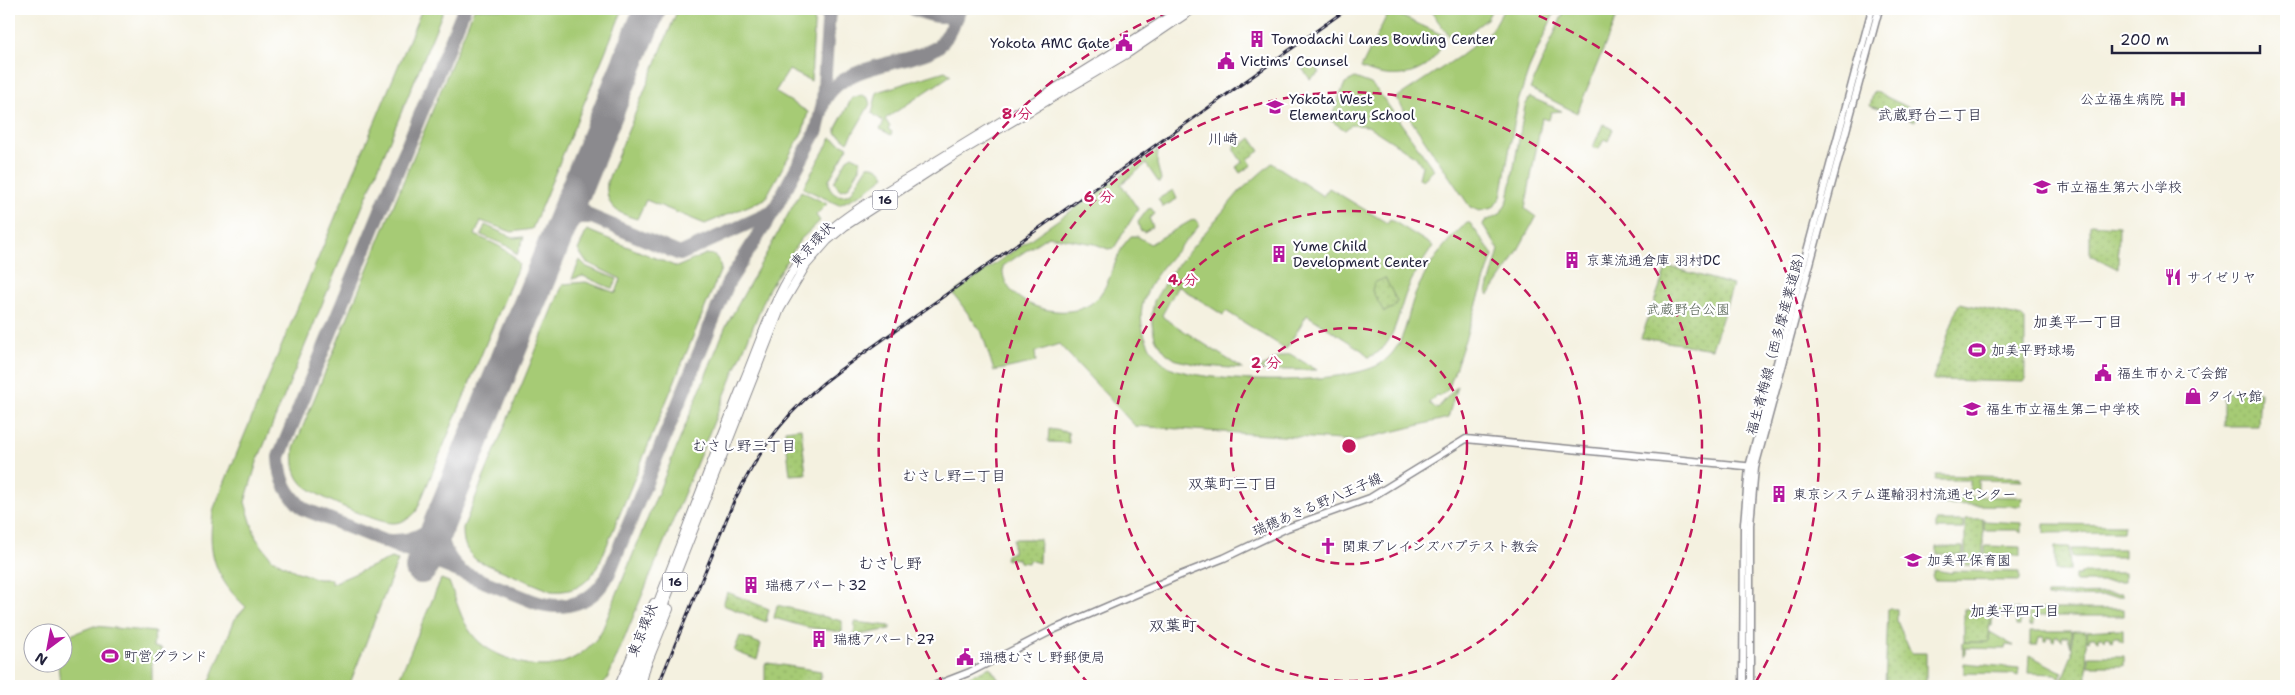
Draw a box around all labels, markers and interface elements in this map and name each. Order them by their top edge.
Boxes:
scale bar [2112,22,2260,54]
building icon: Tomodachi Lanes Bowling Center [1247,29,1267,49]
place label: Tomodachi Lanes Bowling Center [1271,30,1496,48]
text: 200 m [2120,30,2169,50]
public building icon: Yokota AMC Gate [1114,33,1134,53]
place label: Yokota AMC Gate [990,34,1110,52]
public building icon: Victims' Counsel [1216,51,1236,71]
place label: Victims' Counsel [1240,52,1349,70]
hospital icon: 公立福生病院 [2168,89,2188,109]
place label: Yokota West Elementary School [1289,90,1416,124]
place label: 公立福生病院 [2080,90,2164,108]
school or university icon: Yokota West Elementary School [1265,97,1285,117]
text: 8 分 [1002,104,1032,124]
district label: 武蔵野台二丁目 [1877,105,1983,125]
district label: 川崎 [1208,129,1238,149]
school or university icon: 市立福生第六小学校 [2032,177,2052,197]
place label: 市立福生第六小学校 [2056,178,2182,196]
text: 6 分 [1084,187,1114,207]
road number: 16 [872,190,898,210]
street label: 東京環状 [786,217,838,271]
place label: Yume Child Development Center [1293,237,1429,271]
street label: 福生青梅線（西多摩産業道路） [1742,243,1810,437]
building icon: Yume Child Development Center [1269,244,1289,264]
building icon: 京葉流通倉庫 羽村DC [1562,250,1582,270]
place label: 京葉流通倉庫 羽村DC [1586,251,1721,269]
restaurant icon: サイゼリヤ [2163,267,2183,287]
place label: サイゼリヤ [2187,268,2256,286]
text: 4 分 [1168,270,1198,290]
park label: 武蔵野台公園 [1646,300,1730,318]
district label: 加美平一丁目 [2033,312,2123,332]
sports icon: 加美平野球場 [1967,340,1987,360]
place label: 加美平野球場 [1991,341,2075,359]
text: 2 分 [1251,353,1281,373]
public building icon: 福生市かえで会館 [2093,363,2113,383]
place label: 福生市かえで会館 [2117,364,2228,382]
shop icon: タイヤ館 [2183,386,2203,406]
place label: タイヤ館 [2207,387,2262,405]
school or university icon: 福生市立福生第二中学校 [1962,399,1982,419]
place label: 福生市立福生第二中学校 [1986,400,2140,418]
district label: むさし野三丁目 [691,436,797,456]
centre of rings [1340,437,1358,455]
district label: むさし野二丁目 [901,466,1007,486]
street label: 瑞穂あきる野八王子線 [1249,468,1385,540]
district label: 双葉町三丁目 [1188,474,1278,494]
building icon: 東京システム運輸羽村流通センター [1769,484,1789,504]
place label: 東京システム運輸羽村流通センター [1793,485,2016,503]
church icon: 関東プレインズバプテスト教会 [1318,536,1338,556]
place label: 関東プレインズバプテスト教会 [1342,537,1539,555]
school or university icon: 加美平保育園 [1903,550,1923,570]
place label: 加美平保育園 [1927,551,2011,569]
district label: むさし野 [858,553,922,574]
road number: 16 [662,572,688,592]
building icon: 瑞穂アパート32 [741,575,761,595]
place label: 瑞穂アパート32 [765,576,867,594]
street label: 東京環状 [623,601,661,659]
district label: 加美平四丁目 [1970,601,2060,621]
district label: 双葉町 [1149,615,1197,636]
north arrow [22,622,72,672]
building icon: 瑞穂アパート27 [809,629,829,649]
place label: 瑞穂アパート27 [833,630,935,648]
sports icon: 町営グランド [100,646,120,666]
place label: 町営グランド [124,647,208,665]
public building icon: 瑞穂むさし野郵便局 [955,647,975,667]
text: N [32,648,51,670]
place label: 瑞穂むさし野郵便局 [979,648,1105,666]

